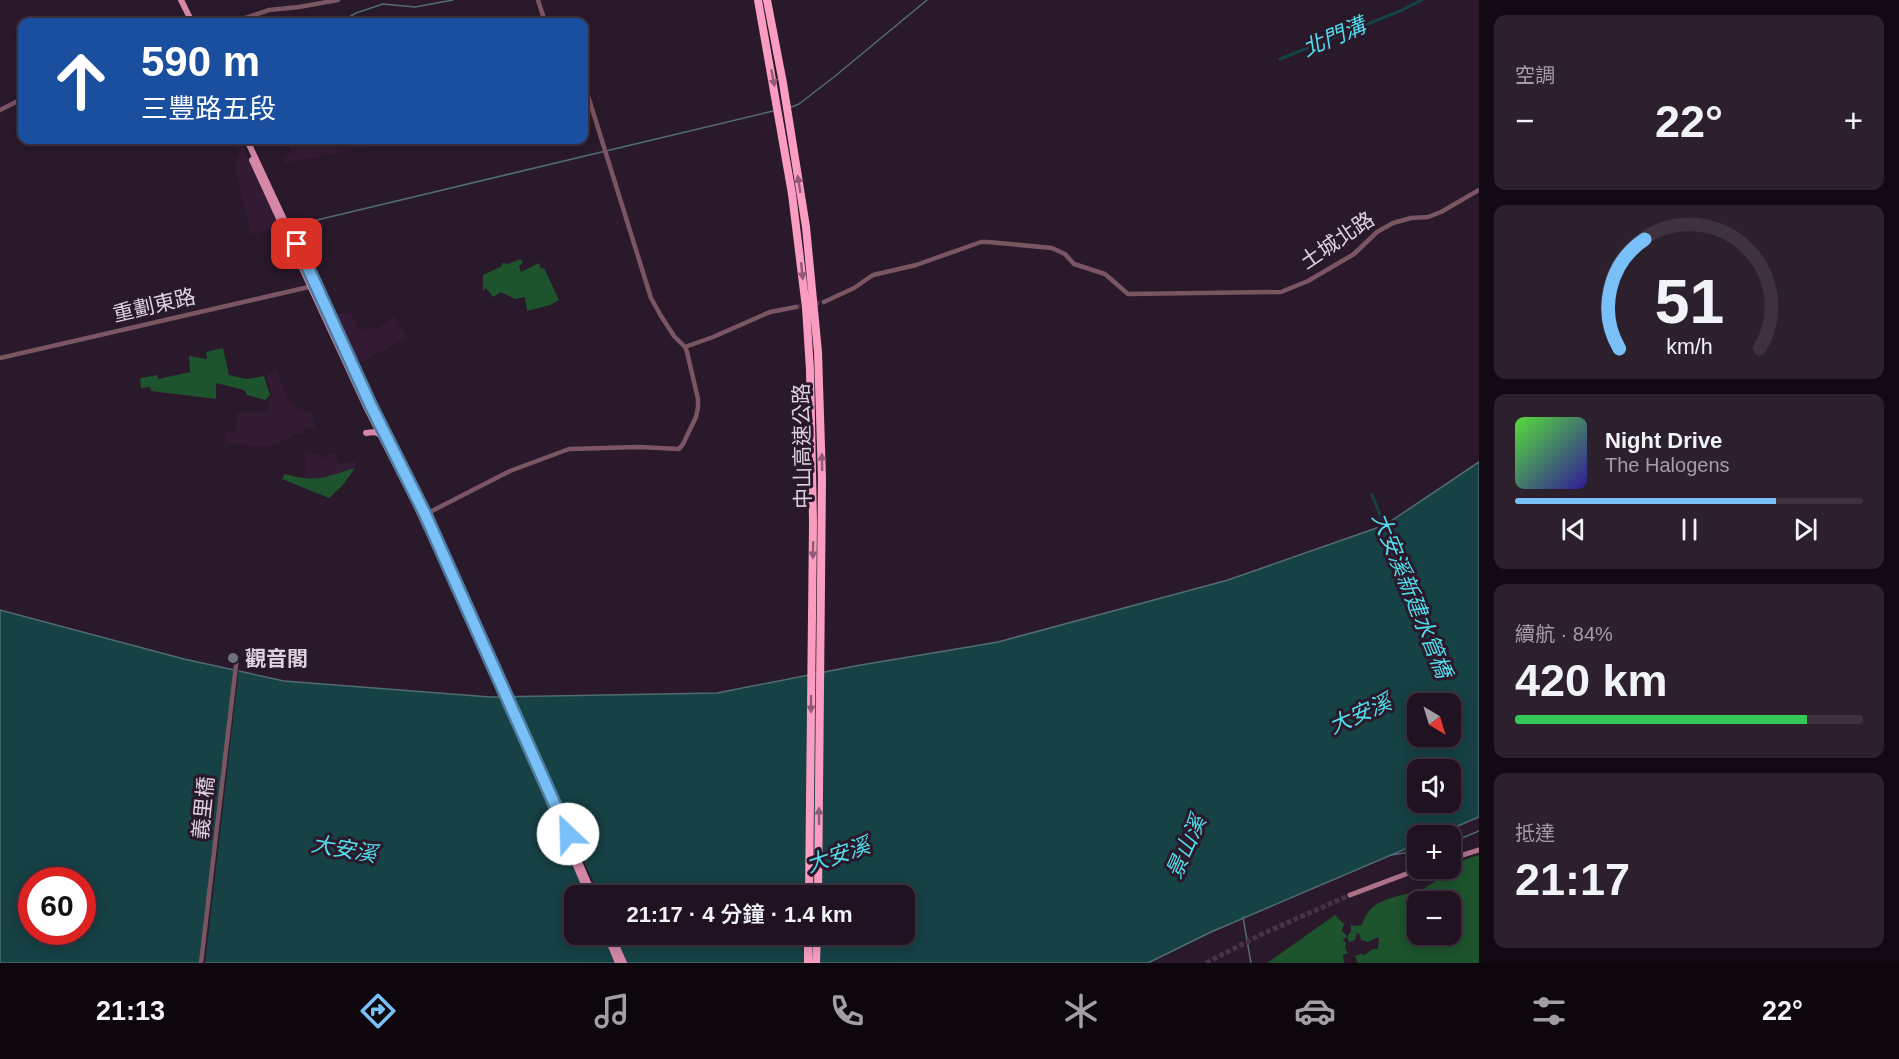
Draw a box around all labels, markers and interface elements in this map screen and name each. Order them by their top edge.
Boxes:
water label: 北門溝 [1299,11,1372,61]
text: 590 m [141,38,260,85]
icon: ahead [42,42,120,120]
text: 空調 [1515,64,1555,86]
one-way arrow [769,69,778,88]
text: 三豐路五段 [141,94,276,124]
text: 22° [1655,96,1723,147]
text: − [1515,102,1534,139]
text: + [1844,102,1863,139]
one-way arrow [795,174,804,193]
street label: 土城北路 [1296,207,1378,273]
pin [271,218,322,269]
icon: arrive [280,227,313,260]
one-way arrow [797,262,807,281]
text: 51 [1654,267,1724,336]
street label: 重劃東路 [110,284,198,326]
text: km/h [1666,335,1712,359]
street label: 中山高速公路 [789,383,815,509]
text: Night Drive [1605,428,1722,453]
one-way arrow [817,452,826,471]
text: The Halogens [1605,454,1730,476]
water label: 大安溪新建水管橋 [1367,509,1458,684]
icon: previous [1557,513,1590,546]
icon: pause [1673,513,1706,546]
icon: next [1789,513,1822,546]
one-way arrow [808,540,818,559]
text: 續航 · 84% [1515,623,1613,645]
place label: 觀音閣 [245,647,308,670]
marker: 觀音閣 [226,651,240,665]
text: 420 km [1515,655,1668,706]
water label: 大安溪 [1325,688,1398,739]
north arrow [1407,693,1461,747]
map controls [1407,693,1461,945]
one-way arrow [806,695,816,714]
button: sound [1407,759,1461,813]
street label: 義里橋 [188,775,218,841]
position arrow [536,802,600,866]
one-way arrow [814,807,824,826]
water label: 景山溪 [1161,809,1212,882]
text: 抵達 [1515,822,1555,844]
button: + [1407,825,1461,879]
water label: 大安溪 [309,831,382,868]
water label: 大安溪 [803,831,876,878]
text: 21:17 [1515,854,1630,905]
speed limit sign: 60 [18,867,96,945]
button: − [1407,891,1461,945]
text: 21:17 · 4 分鐘 · 1.4 km [626,902,853,927]
icon: directions [357,990,399,1032]
icon: music [591,990,633,1032]
icon: phone [826,990,868,1032]
icon: climate [1060,990,1102,1032]
icon: car [1294,990,1336,1032]
icon: filters [1528,990,1570,1032]
text: 21:13 [96,996,165,1026]
text: 22° [1762,996,1803,1026]

